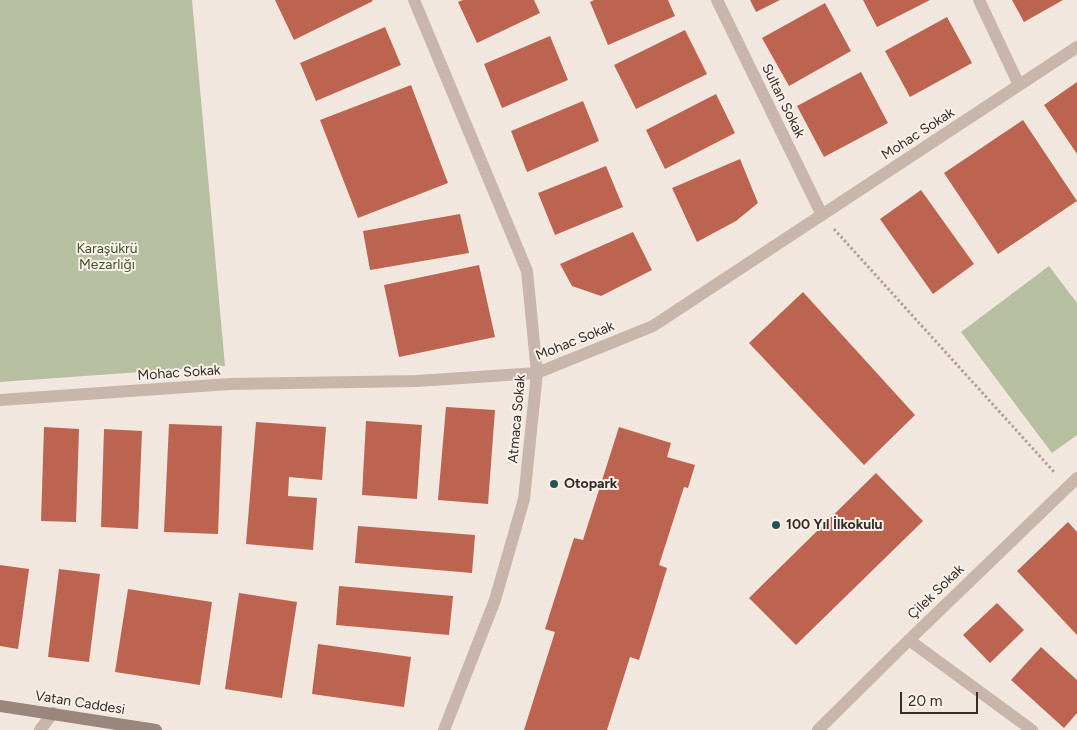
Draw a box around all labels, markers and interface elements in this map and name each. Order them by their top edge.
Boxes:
street label: Sultan Sokak [758,61,808,141]
street label: Mohac Sokak [879,104,957,164]
park label: Karaşükrü Mezarlığı [76,241,138,274]
street label: Mohac Sokak [533,318,617,364]
street label: Mohac Sokak [137,362,221,384]
street label: Atmaca Sokak [505,374,529,464]
place label: Otopark [564,476,617,492]
marker: Otopark [548,478,560,490]
place label: 100 Yıl İlkokulu [786,517,883,533]
marker: 100 Yıl İlkokulu [770,519,782,531]
street label: Çilek Sokak [904,561,968,623]
scale bar [902,682,980,714]
street label: Vatan Caddesi [34,688,126,718]
text: 20 m [908,692,942,710]

